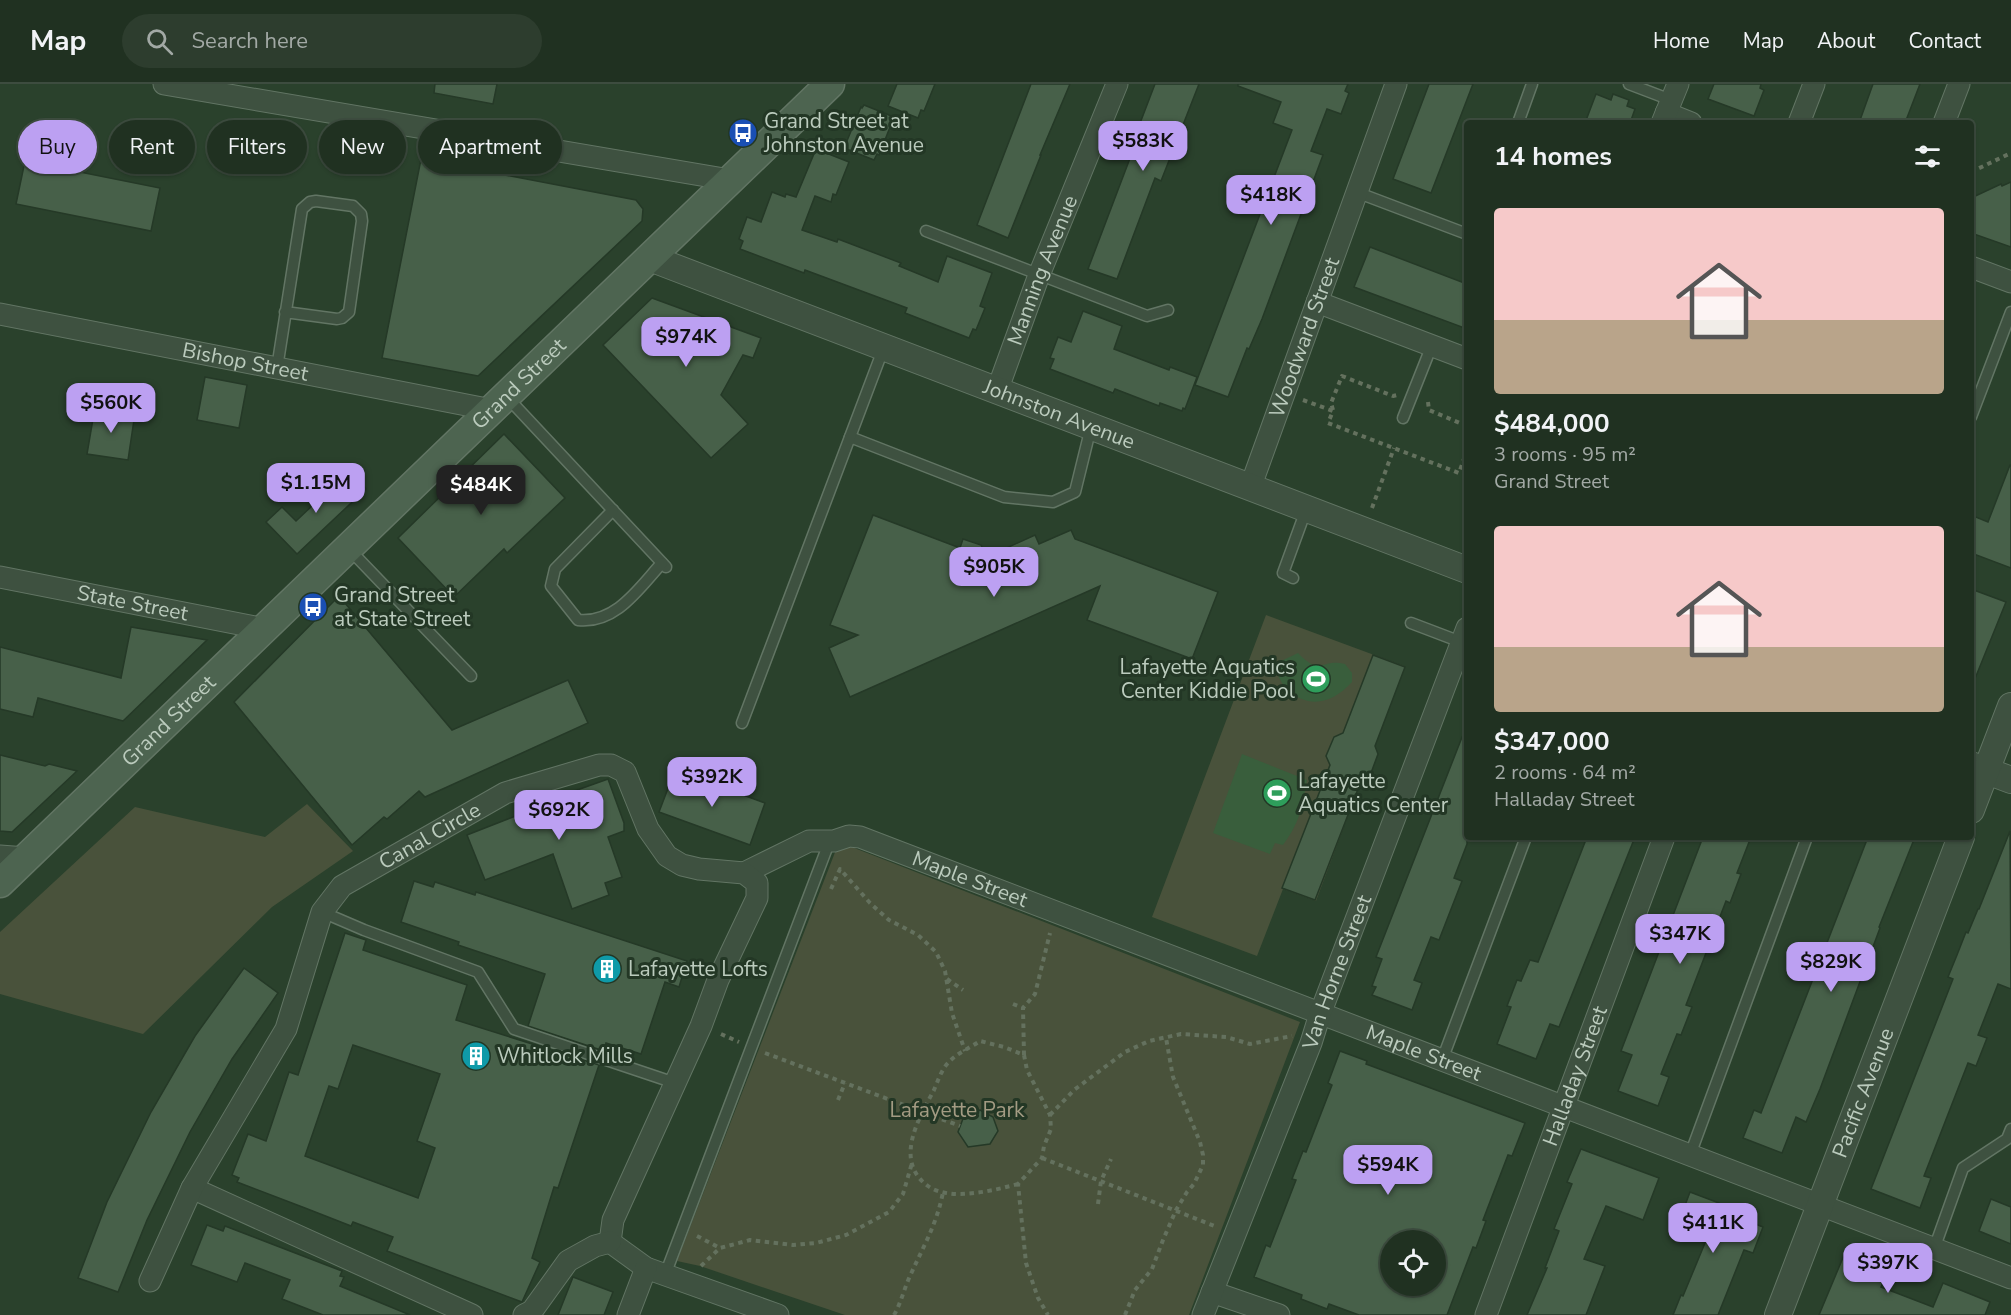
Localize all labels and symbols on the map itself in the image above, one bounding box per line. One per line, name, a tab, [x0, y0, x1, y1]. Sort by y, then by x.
place label: Grand Street at Johnston Avenue	[763, 107, 924, 159]
bus stop icon: Grand Street at Johnston Avenue	[727, 117, 759, 149]
pin: $583K	[1101, 121, 1185, 172]
pin: $418K	[1229, 175, 1313, 226]
street label: Manning Avenue	[1001, 191, 1084, 349]
street label: Woodward Street	[1263, 253, 1346, 422]
pin: $974K	[644, 317, 728, 368]
street label: Grand Street	[466, 331, 572, 436]
street label: Bishop Street	[180, 336, 311, 388]
street label: Johnston Avenue	[978, 372, 1139, 456]
pin: $560K	[69, 383, 153, 434]
pin: $1.15M	[267, 463, 365, 514]
pin: $484K	[439, 465, 523, 516]
pin: $905K	[952, 547, 1036, 598]
street label: State Street	[75, 578, 191, 628]
place label: Grand Street at State Street	[334, 581, 471, 633]
bus stop icon: Grand Street at State Street	[297, 591, 329, 623]
place label: Lafayette Aquatics Center Kiddie Pool	[1119, 653, 1296, 705]
sports icon: Lafayette Aquatics Center Kiddie Pool	[1300, 663, 1332, 695]
street label: Grand Street	[115, 668, 222, 773]
pin: $392K	[670, 757, 754, 808]
place label: Lafayette Aquatics Center	[1298, 767, 1449, 819]
sports icon: Lafayette Aquatics Center	[1261, 777, 1293, 809]
pin: $692K	[517, 790, 601, 841]
street label: Canal Circle	[374, 796, 486, 876]
street label: Maple Street	[908, 844, 1032, 914]
street label: Van Horne Street	[1296, 890, 1378, 1054]
pin: $347K	[1638, 914, 1722, 965]
pin: $829K	[1789, 942, 1873, 993]
building icon: Lafayette Lofts	[591, 953, 623, 985]
place label: Lafayette Lofts	[628, 955, 768, 983]
street label: Halladay Street	[1536, 1001, 1614, 1150]
street label: Maple Street	[1362, 1018, 1486, 1088]
street label: Pacific Avenue	[1826, 1024, 1901, 1162]
building icon: Whitlock Mills	[460, 1040, 492, 1072]
place label: Whitlock Mills	[497, 1042, 633, 1070]
park label: Lafayette Park	[889, 1096, 1025, 1124]
pin: $594K	[1346, 1145, 1430, 1196]
pin: $411K	[1671, 1203, 1755, 1254]
pin: $397K	[1846, 1243, 1930, 1294]

